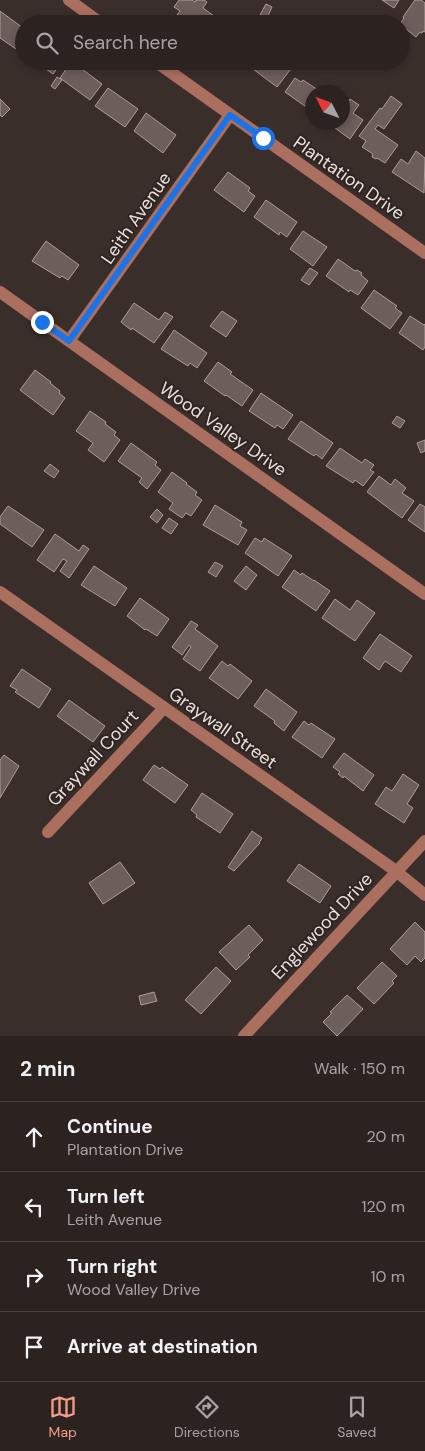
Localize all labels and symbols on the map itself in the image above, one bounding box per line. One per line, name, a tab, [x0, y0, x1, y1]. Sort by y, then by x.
north arrow	[305, 85, 350, 130]
route start	[252, 127, 275, 150]
street label: Plantation Drive	[288, 131, 410, 225]
street label: Leith Avenue	[95, 167, 177, 269]
route end	[31, 311, 54, 334]
street label: Wood Valley Drive	[155, 376, 291, 482]
street label: Graywall Street	[164, 682, 282, 774]
street label: Graywall Court	[42, 705, 144, 811]
street label: Englewood Drive	[266, 867, 378, 985]

